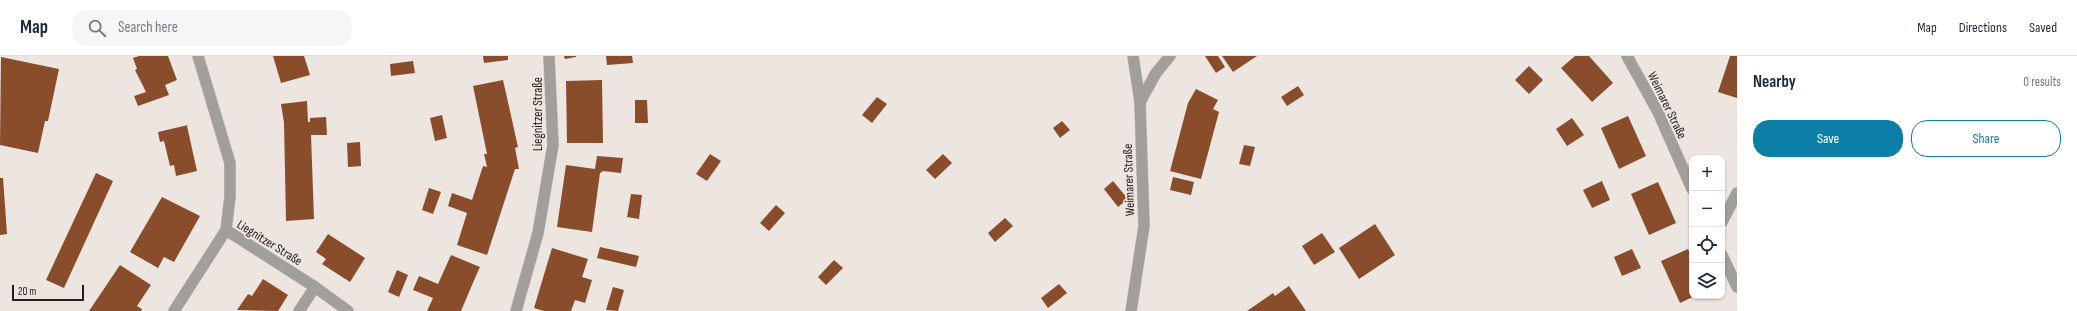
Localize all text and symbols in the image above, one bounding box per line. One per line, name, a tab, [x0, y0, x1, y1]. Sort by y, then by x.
search box	[72, 10, 352, 46]
text: Map	[20, 16, 48, 39]
icon: search	[86, 17, 108, 39]
text: Search here	[118, 18, 178, 37]
text: Map	[1917, 19, 1937, 36]
text: Directions	[1959, 19, 2007, 36]
text: Saved	[2029, 19, 2057, 36]
street label: Weimarer Straße	[1644, 69, 1690, 142]
text: Nearby	[1753, 72, 1796, 92]
text: 0 results	[2023, 74, 2061, 90]
street label: Liegnitzer Straße	[530, 77, 546, 151]
button: Save	[1753, 120, 1903, 157]
button: Share	[1911, 120, 2061, 157]
street label: Weimarer Straße	[1120, 143, 1138, 216]
map controls	[1689, 155, 1725, 299]
button: +	[1689, 155, 1725, 191]
button: −	[1689, 191, 1725, 227]
street label: Liegnitzer Straße	[234, 216, 305, 269]
button: locate	[1689, 227, 1725, 263]
button: layers	[1689, 263, 1725, 299]
scale bar	[12, 283, 84, 302]
text: 20 m	[18, 285, 36, 298]

